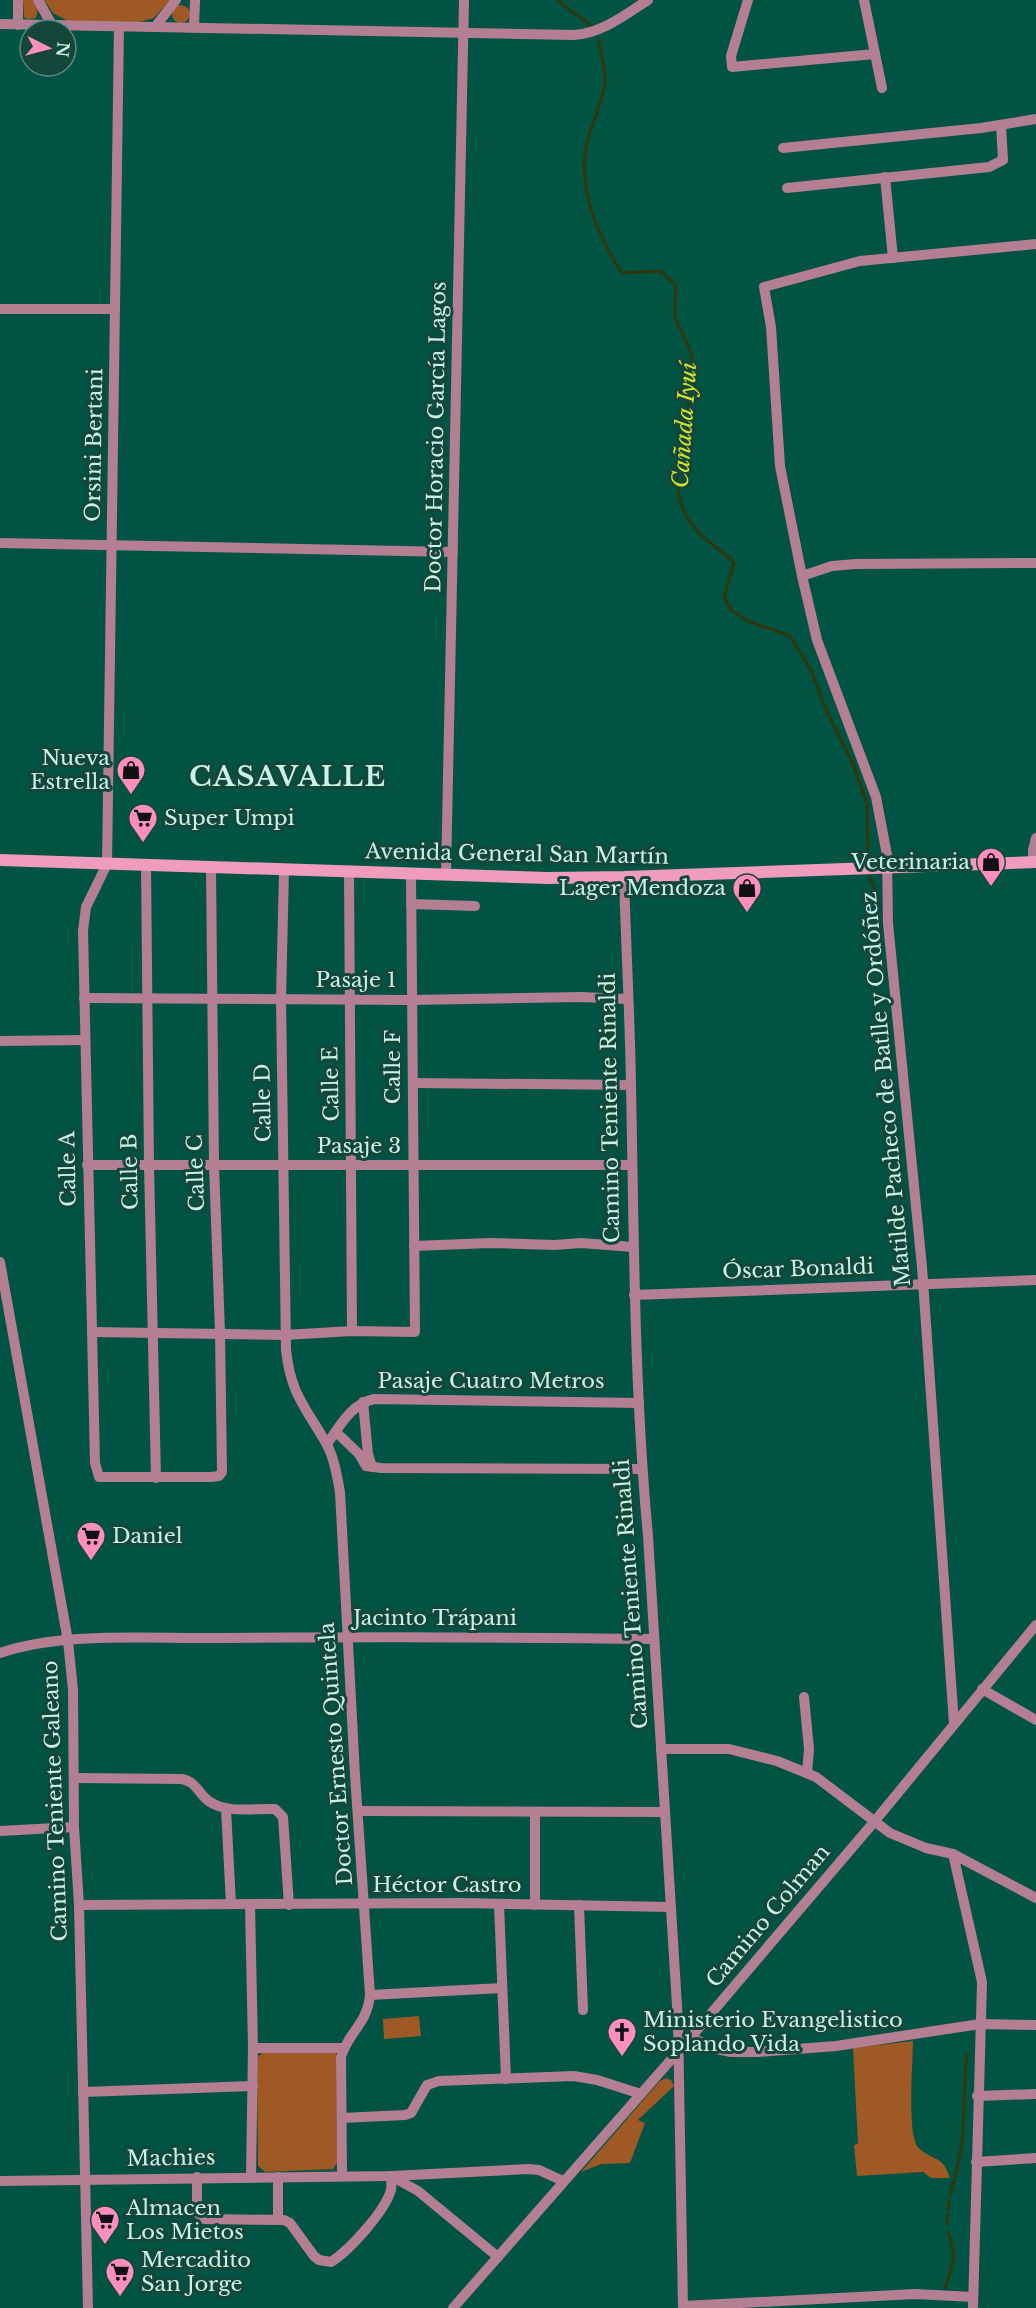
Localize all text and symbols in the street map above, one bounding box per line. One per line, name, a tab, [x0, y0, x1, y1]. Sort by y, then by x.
north arrow	[18, 18, 78, 78]
text: N	[52, 41, 74, 58]
street label: Doctor Horacio García Lagos	[420, 281, 452, 593]
water label: Cañada Iyuí	[667, 359, 703, 489]
street label: Orsini Bertani	[80, 368, 108, 522]
place label: Nueva Estrella	[30, 745, 110, 795]
shop icon: Nueva Estrella	[115, 754, 147, 796]
district label: CASAVALLE	[189, 760, 387, 793]
supermarket icon: Super Umpi	[127, 802, 159, 844]
place label: Super Umpi	[164, 805, 295, 831]
street label: Avenida General San Martín	[364, 838, 669, 870]
shop icon: Veterinaria	[975, 846, 1007, 888]
place label: Veterinaria	[850, 849, 970, 875]
shop icon: Lager Mendoza	[731, 872, 763, 914]
place label: Lager Mendoza	[559, 875, 726, 901]
street label: Matilde Pacheco de Batlle y Ordóñez	[856, 890, 916, 1288]
street label: Pasaje 1	[316, 967, 396, 993]
street label: Camino Teniente Rinaldi	[595, 973, 625, 1243]
street label: Calle F	[380, 1030, 406, 1104]
street label: Calle E	[317, 1046, 345, 1122]
street label: Calle D	[249, 1063, 277, 1143]
street label: Calle A	[54, 1130, 82, 1207]
street label: Pasaje 3	[317, 1133, 401, 1159]
street label: Calle B	[116, 1134, 144, 1210]
street label: Calle C	[182, 1134, 210, 1212]
street label: Óscar Bonaldi	[722, 1253, 874, 1285]
street label: Pasaje Cuatro Metros	[378, 1368, 604, 1394]
street label: Camino Teniente Rinaldi	[609, 1458, 653, 1730]
supermarket icon: Daniel	[75, 1520, 107, 1562]
place label: Daniel	[112, 1523, 183, 1549]
street label: Jacinto Trápani	[350, 1605, 517, 1631]
street label: Doctor Ernesto Quintela	[314, 1621, 358, 1886]
street label: Camino Teniente Galeano	[37, 1660, 73, 1942]
street label: Camino Colman	[701, 1839, 835, 1993]
street label: Héctor Castro	[373, 1872, 521, 1898]
place label: Ministerio Evangelistico Soplando Vida	[643, 2007, 903, 2057]
church icon: Ministerio Evangelistico Soplando Vida	[606, 2016, 638, 2058]
street label: Machies	[126, 2144, 216, 2172]
place label: Almacen Los Mietos	[125, 2195, 244, 2245]
supermarket icon: Almacen Los Mietos	[89, 2204, 121, 2246]
place label: Mercadito San Jorge	[141, 2247, 251, 2297]
supermarket icon: Mercadito San Jorge	[104, 2256, 136, 2298]

